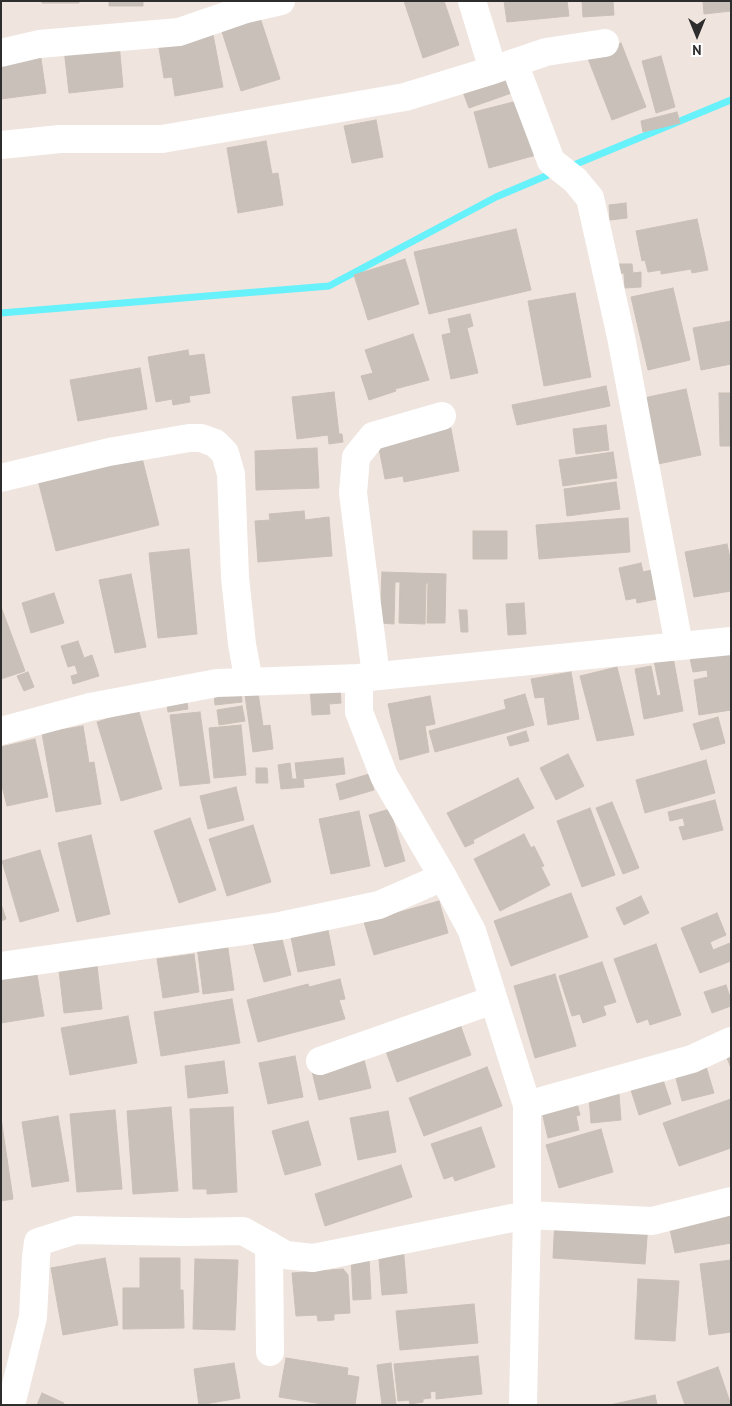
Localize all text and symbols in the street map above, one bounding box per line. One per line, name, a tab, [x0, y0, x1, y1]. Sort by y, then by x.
north arrow	[672, 10, 722, 60]
text: N	[692, 41, 702, 59]

